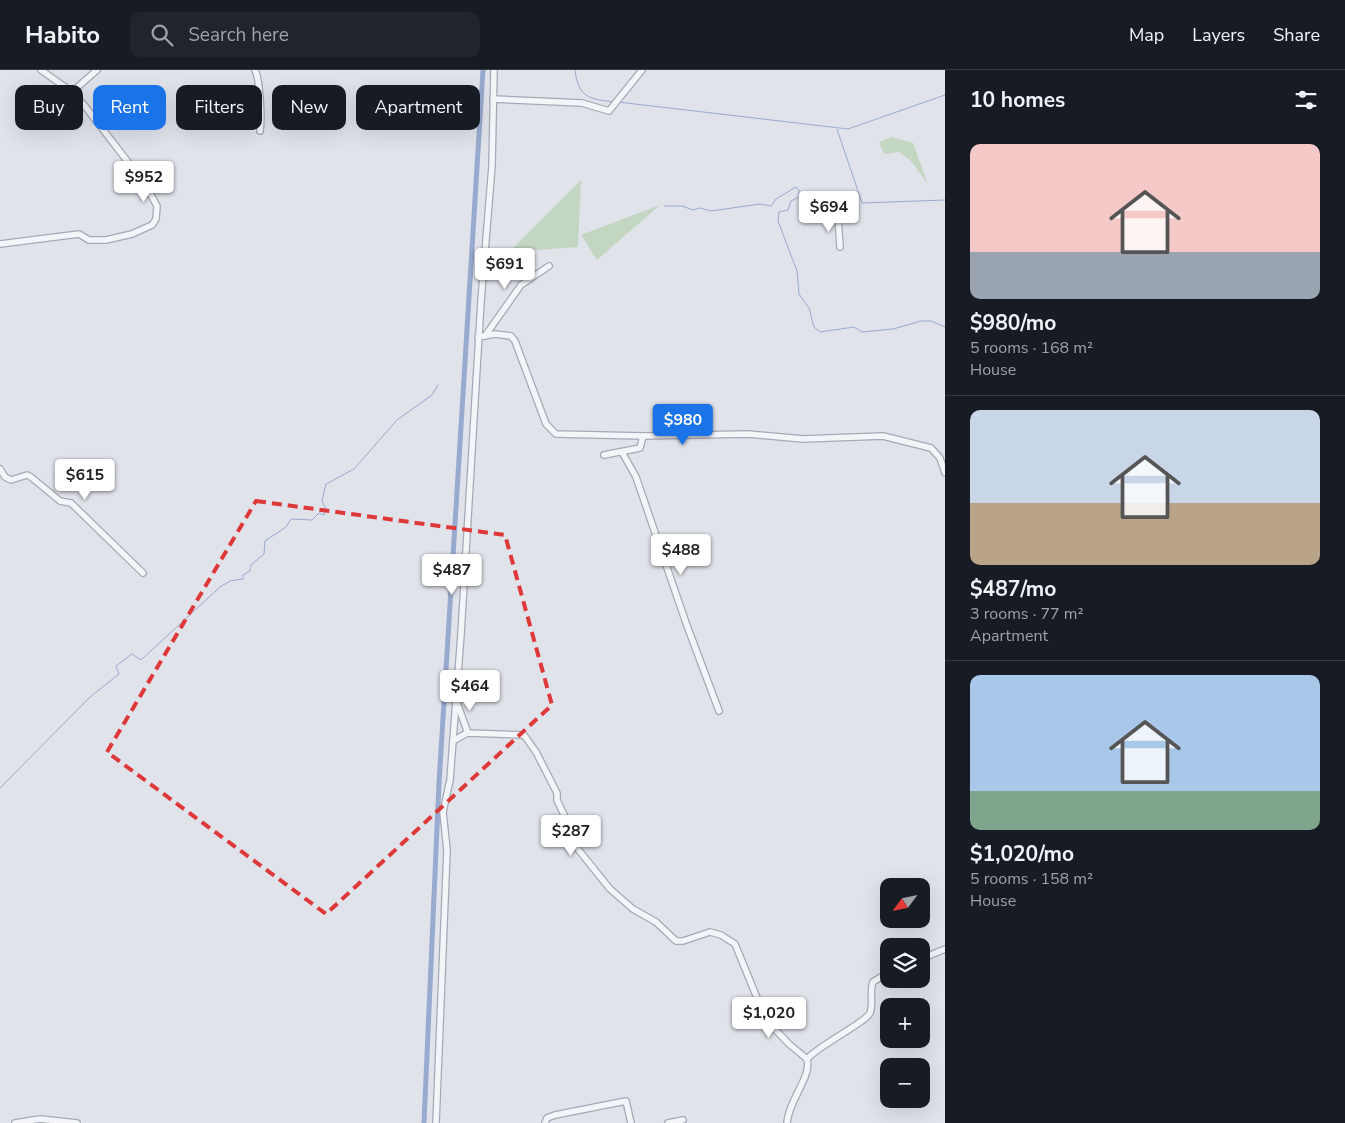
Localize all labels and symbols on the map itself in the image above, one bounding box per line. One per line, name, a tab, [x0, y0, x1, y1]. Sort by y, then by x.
pin: $952	[114, 160, 174, 203]
pin: $694	[799, 190, 859, 233]
pin: $691	[475, 248, 535, 290]
pin: $980	[653, 404, 713, 446]
pin: $615	[55, 458, 115, 501]
pin: $488	[651, 534, 711, 576]
pin: $487	[422, 554, 482, 596]
pin: $464	[440, 670, 500, 712]
pin: $287	[541, 814, 601, 857]
north arrow	[880, 878, 930, 928]
pin: $1,020	[728, 996, 810, 1039]

